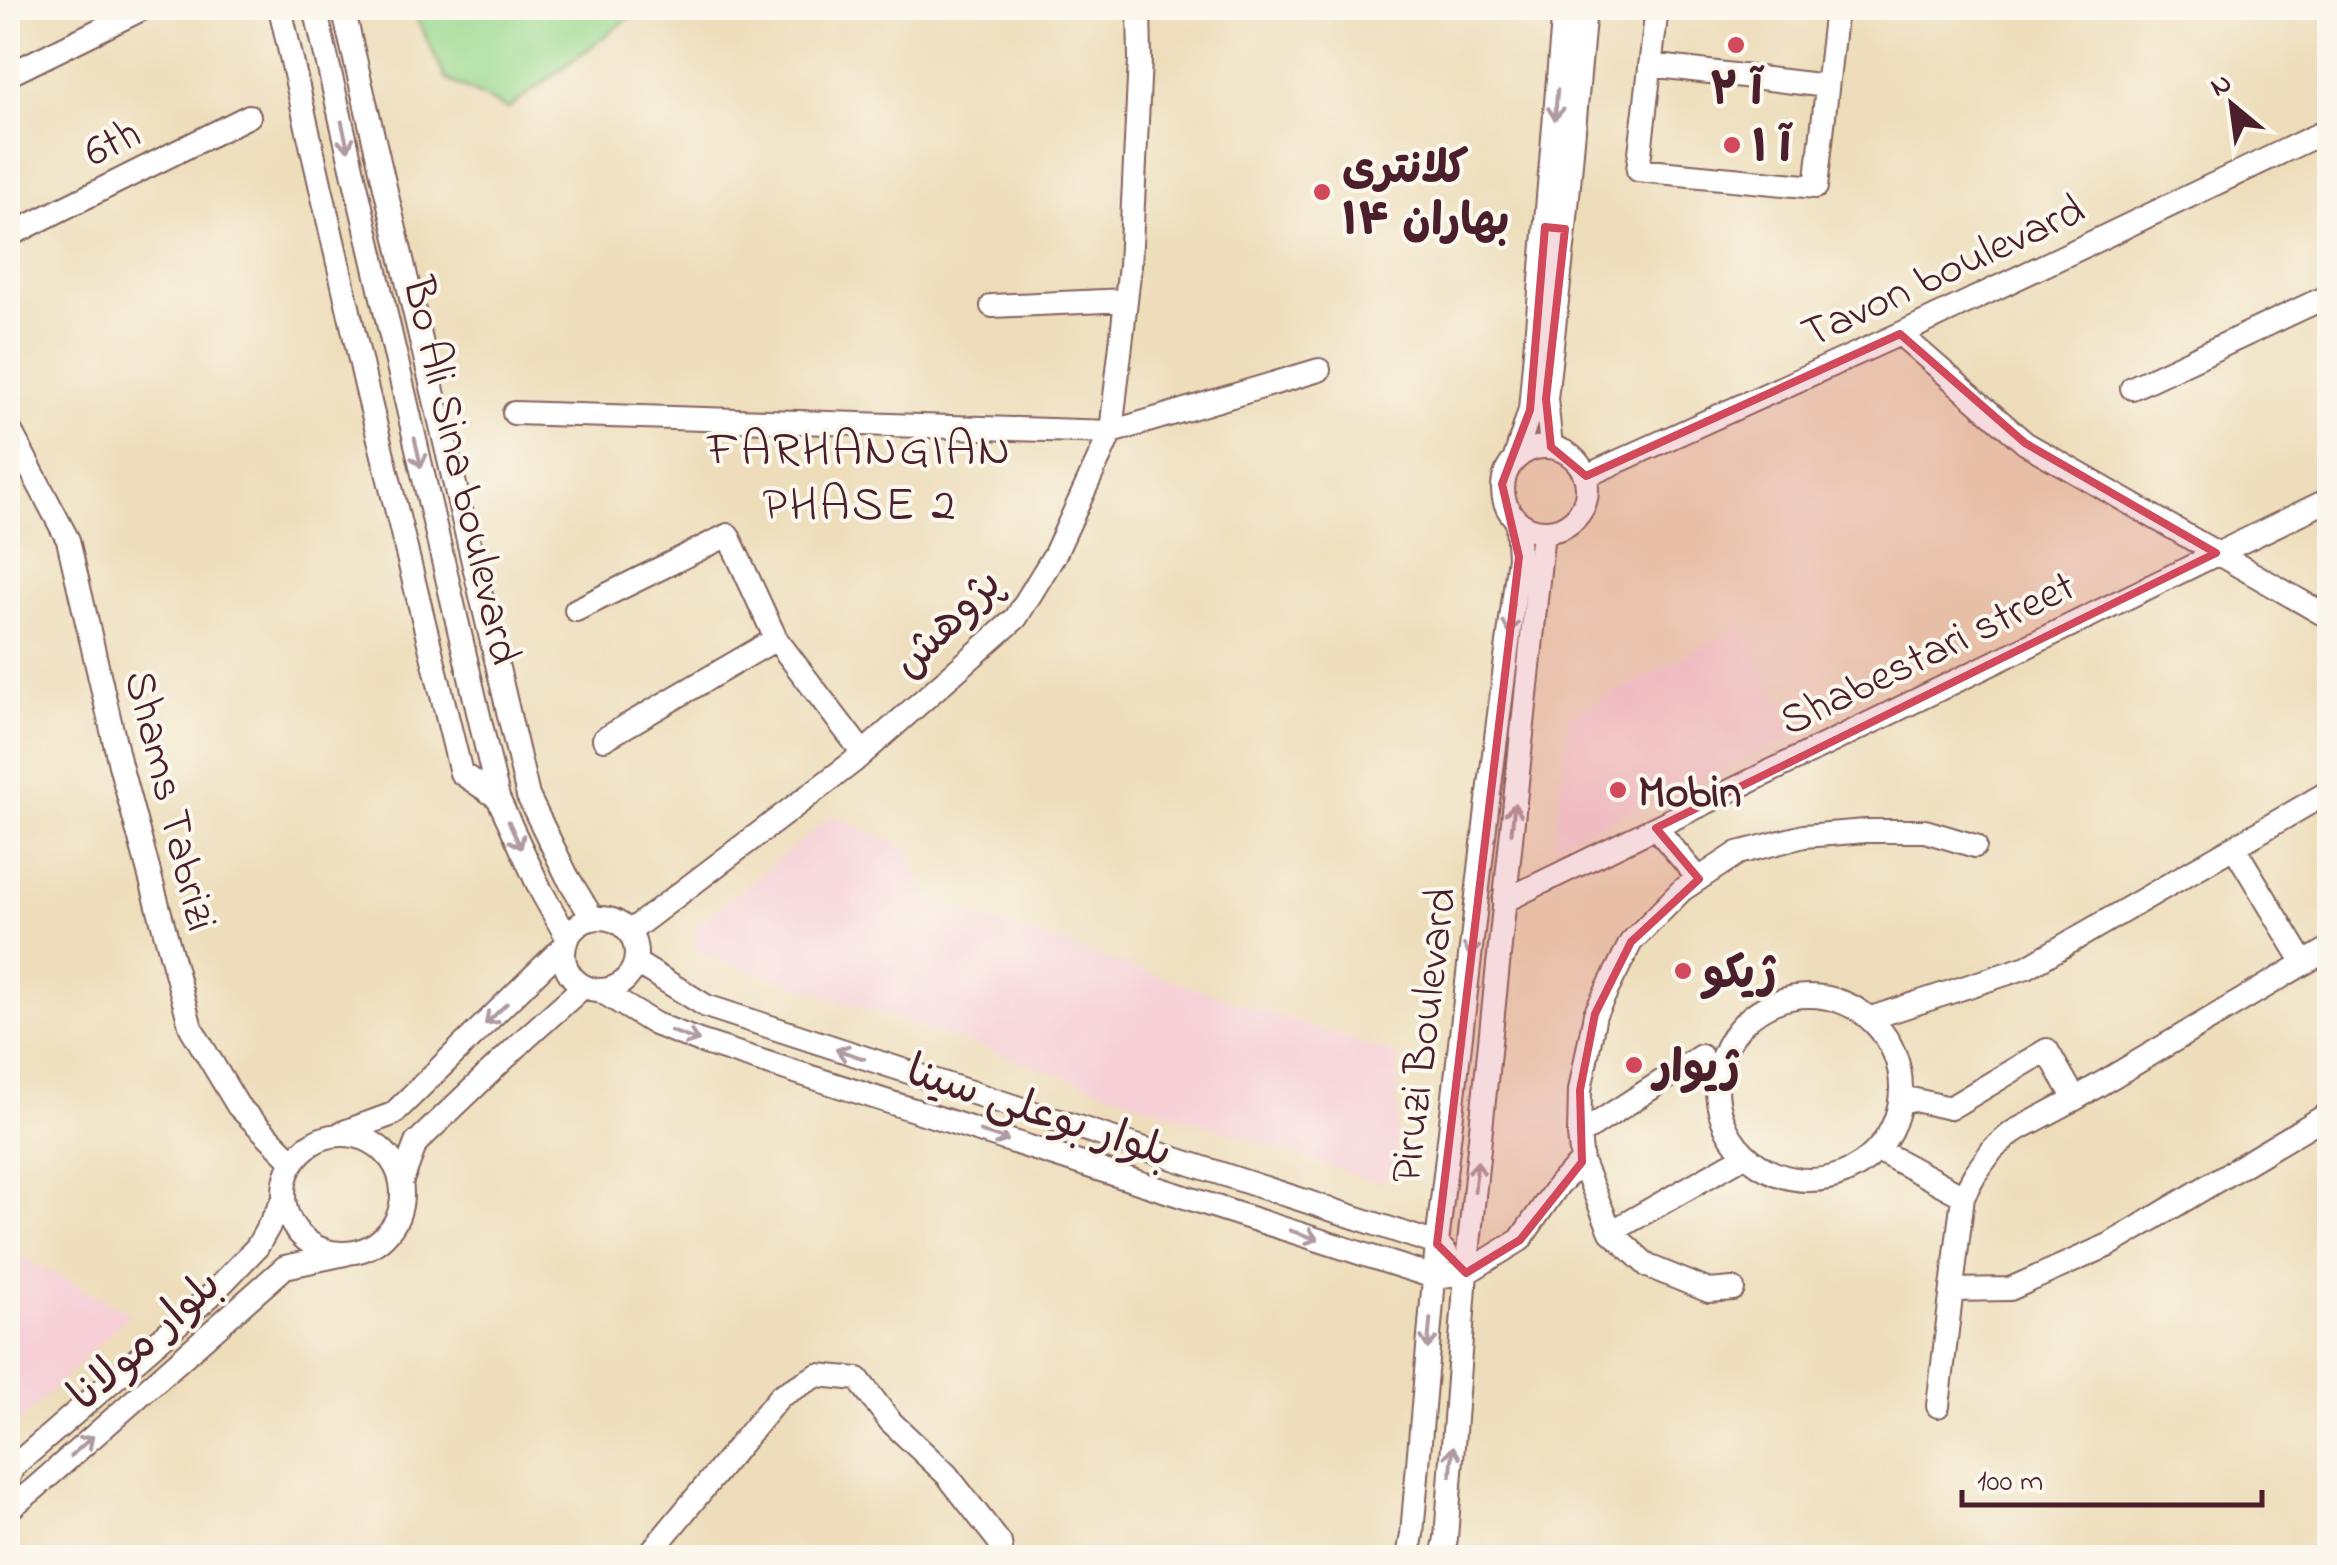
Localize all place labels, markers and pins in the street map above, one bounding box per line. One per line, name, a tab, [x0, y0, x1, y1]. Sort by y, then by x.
marker: آ ۲	[1725, 34, 1747, 56]
place label: آ ۲	[1710, 60, 1765, 126]
place label: آ ۱	[1752, 117, 1793, 183]
marker: آ ۱	[1721, 134, 1743, 156]
place label: کلانتری ۱۴ بهاران	[1342, 138, 1510, 256]
marker: کلانتری ۱۴ بهاران	[1311, 181, 1333, 203]
place label: Mobin	[1638, 762, 1741, 828]
marker: Mobin	[1607, 779, 1629, 801]
place label: ژیکو	[1700, 943, 1777, 1009]
marker: ژیکو	[1672, 960, 1694, 982]
place label: ژیوار	[1650, 1037, 1740, 1103]
marker: ژیوار	[1623, 1054, 1645, 1076]

